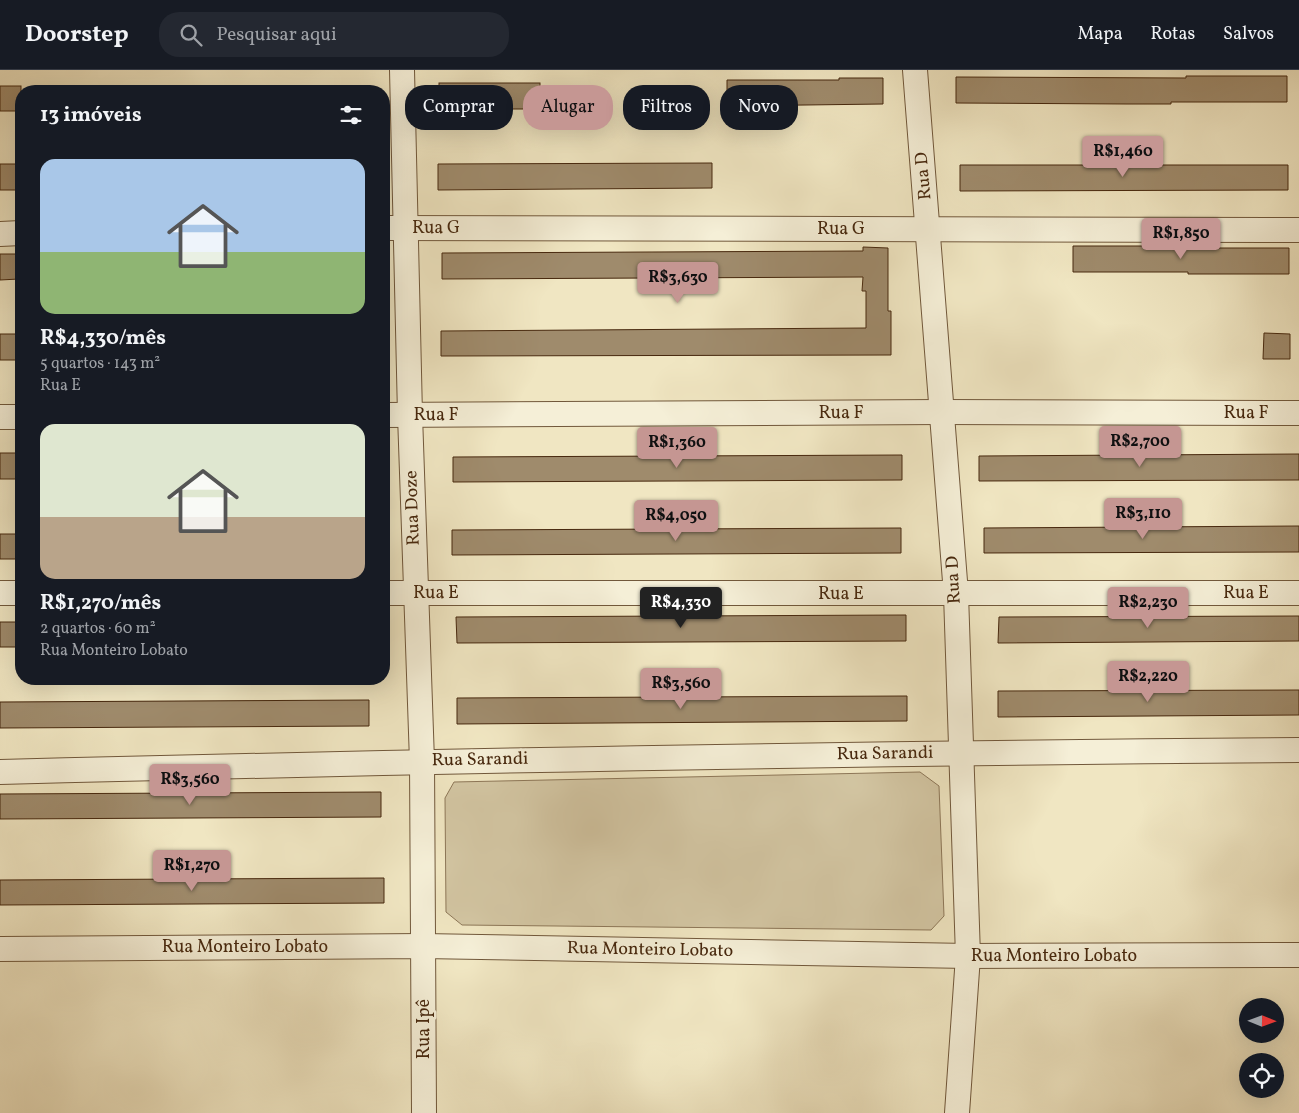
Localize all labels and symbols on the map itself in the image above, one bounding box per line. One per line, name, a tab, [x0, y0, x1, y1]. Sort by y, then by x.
pin: R$1,460	[1077, 136, 1169, 178]
street label: Rua D	[909, 151, 939, 201]
street label: Rua G	[412, 216, 460, 241]
street label: Rua G	[817, 217, 865, 242]
pin: R$1,850	[1135, 218, 1227, 260]
pin: R$3,630	[632, 262, 724, 304]
street label: Rua F	[818, 401, 864, 426]
street label: Rua F	[1223, 401, 1269, 426]
street label: Rua F	[413, 403, 459, 428]
pin: R$1,360	[631, 426, 723, 469]
pin: R$2,700	[1094, 426, 1186, 468]
street label: Rua Doze	[399, 470, 427, 546]
pin: R$3,110	[1097, 498, 1189, 540]
pin: R$4,050	[630, 500, 722, 542]
street label: Rua D	[940, 555, 968, 605]
street label: Rua E	[413, 581, 459, 606]
street label: Rua E	[1223, 581, 1269, 606]
street label: Rua E	[818, 582, 864, 607]
pin: R$4,330	[635, 586, 727, 629]
pin: R$2,230	[1102, 586, 1194, 629]
pin: R$2,220	[1102, 660, 1194, 703]
pin: R$3,560	[635, 668, 727, 710]
street label: Rua Sarandi	[836, 741, 934, 767]
street label: Rua Sarandi	[431, 747, 529, 773]
pin: R$3,560	[144, 764, 236, 806]
pin: R$1,270	[146, 850, 238, 892]
street label: Rua Monteiro Lobato	[162, 935, 328, 960]
street label: Rua Monteiro Lobato	[567, 936, 733, 964]
street label: Rua Monteiro Lobato	[971, 944, 1137, 969]
north arrow	[1239, 998, 1284, 1042]
street label: Rua Ipê	[412, 999, 437, 1059]

